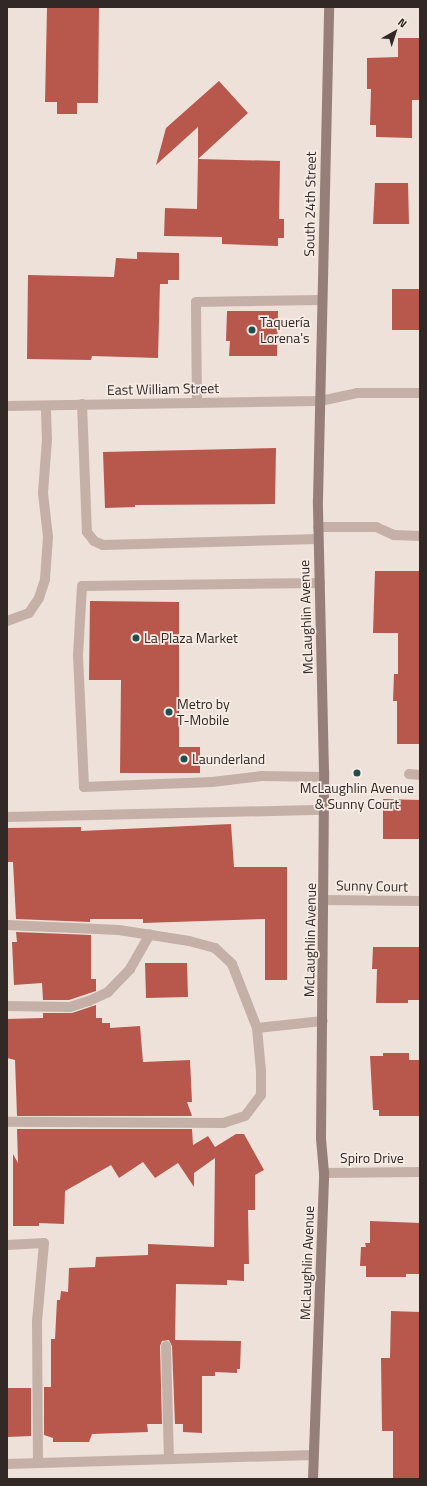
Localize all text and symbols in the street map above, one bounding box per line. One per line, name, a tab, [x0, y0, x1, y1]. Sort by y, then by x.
north arrow	[375, 12, 415, 52]
text: N	[395, 14, 411, 31]
street label: South 24th Street	[301, 151, 319, 257]
place label: Taquería Lorena's	[260, 314, 310, 346]
marker: Taquería Lorena's	[247, 325, 257, 335]
street label: East William Street	[107, 380, 219, 398]
street label: McLaughlin Avenue	[296, 560, 316, 674]
place label: La Plaza Market	[144, 630, 238, 646]
marker: La Plaza Market	[131, 633, 141, 643]
place label: Metro by T-Mobile	[177, 696, 230, 728]
marker: Metro by T-Mobile	[164, 707, 174, 717]
place label: Launderland	[192, 751, 265, 767]
marker: Launderland	[179, 754, 189, 764]
marker: McLaughlin Avenue & Sunny Court	[352, 768, 362, 778]
place label: McLaughlin Avenue & Sunny Court	[300, 780, 414, 812]
street label: Sunny Court	[336, 877, 408, 895]
street label: McLaughlin Avenue	[301, 883, 319, 997]
street label: Spiro Drive	[340, 1150, 404, 1166]
street label: McLaughlin Avenue	[297, 1206, 317, 1320]

